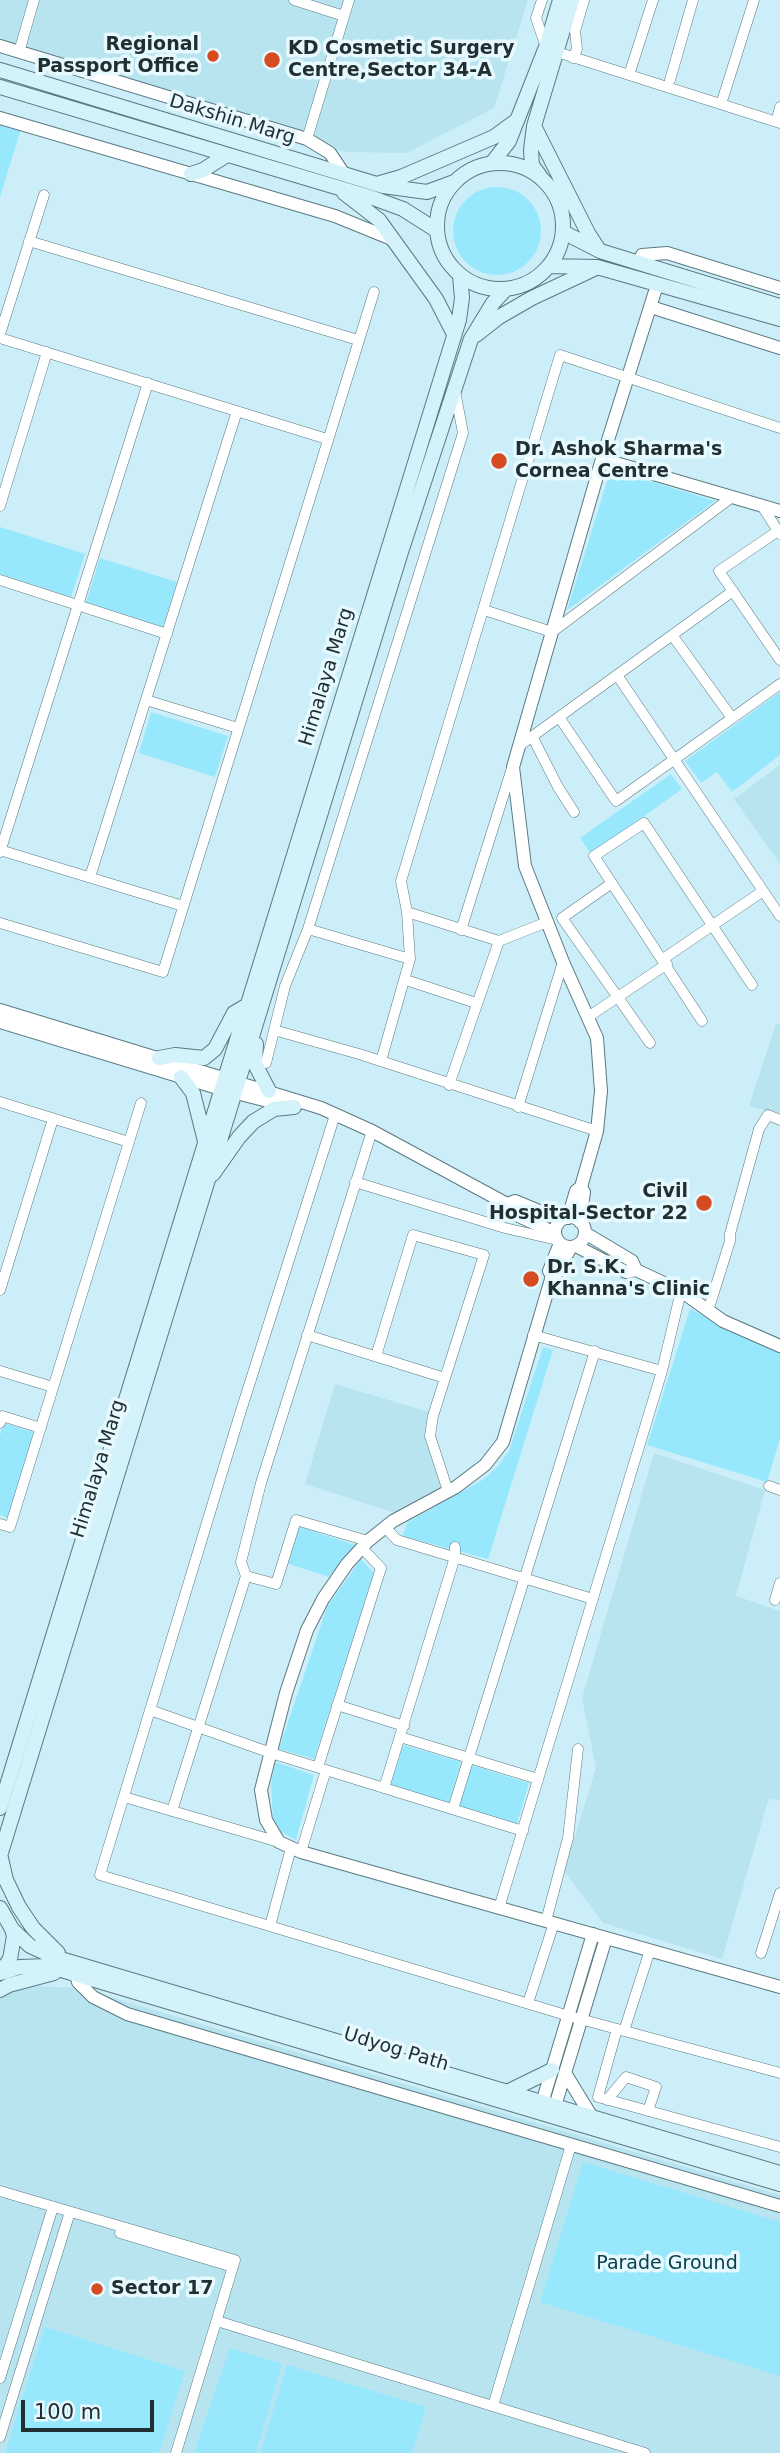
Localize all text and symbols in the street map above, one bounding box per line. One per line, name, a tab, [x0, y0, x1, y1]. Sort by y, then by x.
place label: Regional Passport Office	[37, 34, 199, 78]
place label: KD Cosmetic Surgery Centre,Sector 34-A	[288, 38, 514, 82]
marker: Regional Passport Office	[205, 48, 221, 64]
marker: KD Cosmetic Surgery Centre,Sector 34-A	[262, 50, 282, 70]
street label: Dakshin Marg	[166, 90, 298, 150]
place label: Dr. Ashok Sharma's Cornea Centre	[515, 439, 722, 483]
marker: Dr. Ashok Sharma's Cornea Centre	[489, 451, 509, 471]
street label: Himalaya Marg	[295, 605, 359, 749]
place label: Civil Hospital-Sector 22	[489, 1181, 688, 1225]
marker: Civil Hospital-Sector 22	[694, 1193, 714, 1213]
place label: Dr. S.K. Khanna's Clinic	[547, 1257, 710, 1301]
marker: Dr. S.K. Khanna's Clinic	[521, 1269, 541, 1289]
street label: Himalaya Marg	[67, 1397, 131, 1541]
street label: Udyog Path	[341, 2023, 451, 2077]
park label: Parade Ground	[596, 2253, 738, 2275]
place label: Sector 17	[111, 2278, 213, 2300]
marker: Sector 17	[89, 2281, 105, 2297]
scale bar	[24, 2386, 158, 2430]
text: 100 m	[34, 2400, 101, 2424]

